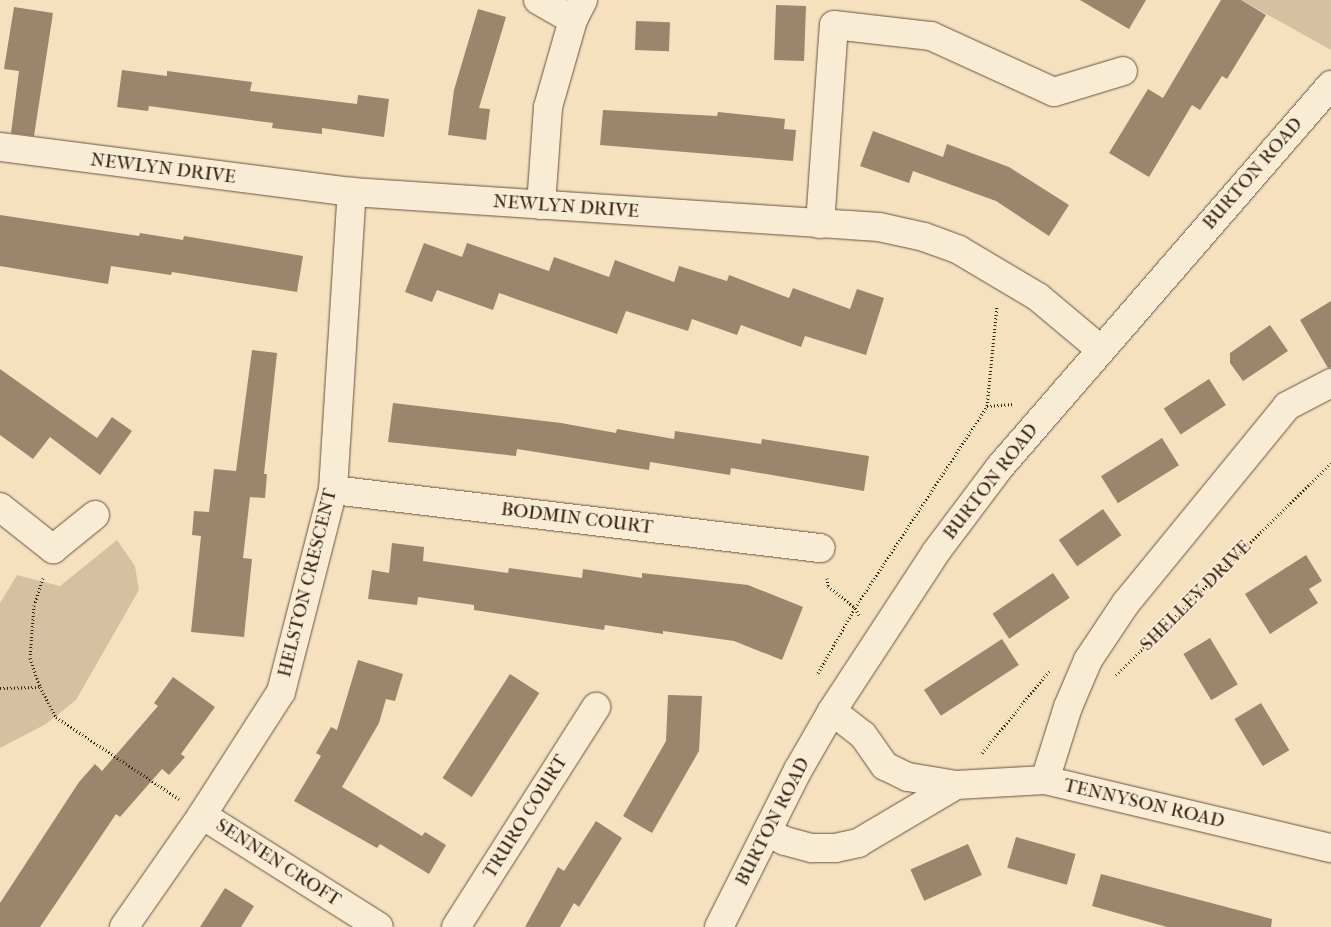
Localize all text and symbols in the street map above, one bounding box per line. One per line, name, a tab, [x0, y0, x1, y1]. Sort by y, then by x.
street label: BURTON ROAD	[1198, 113, 1308, 235]
street label: NEWLYN DRIVE	[89, 149, 237, 189]
street label: NEWLYN DRIVE	[492, 191, 640, 223]
street label: BURTON ROAD	[939, 419, 1043, 545]
street label: HELSTON CRESCENT	[274, 486, 342, 680]
street label: BODMIN COURT	[500, 498, 654, 540]
street label: SHELLEY DRIVE	[1136, 536, 1256, 656]
street label: TRURO COURT	[479, 751, 573, 883]
street label: BURTON ROAD	[731, 754, 815, 890]
street label: TENNYSON ROAD	[1061, 774, 1227, 834]
street label: SENNEN CROFT	[211, 814, 345, 912]

